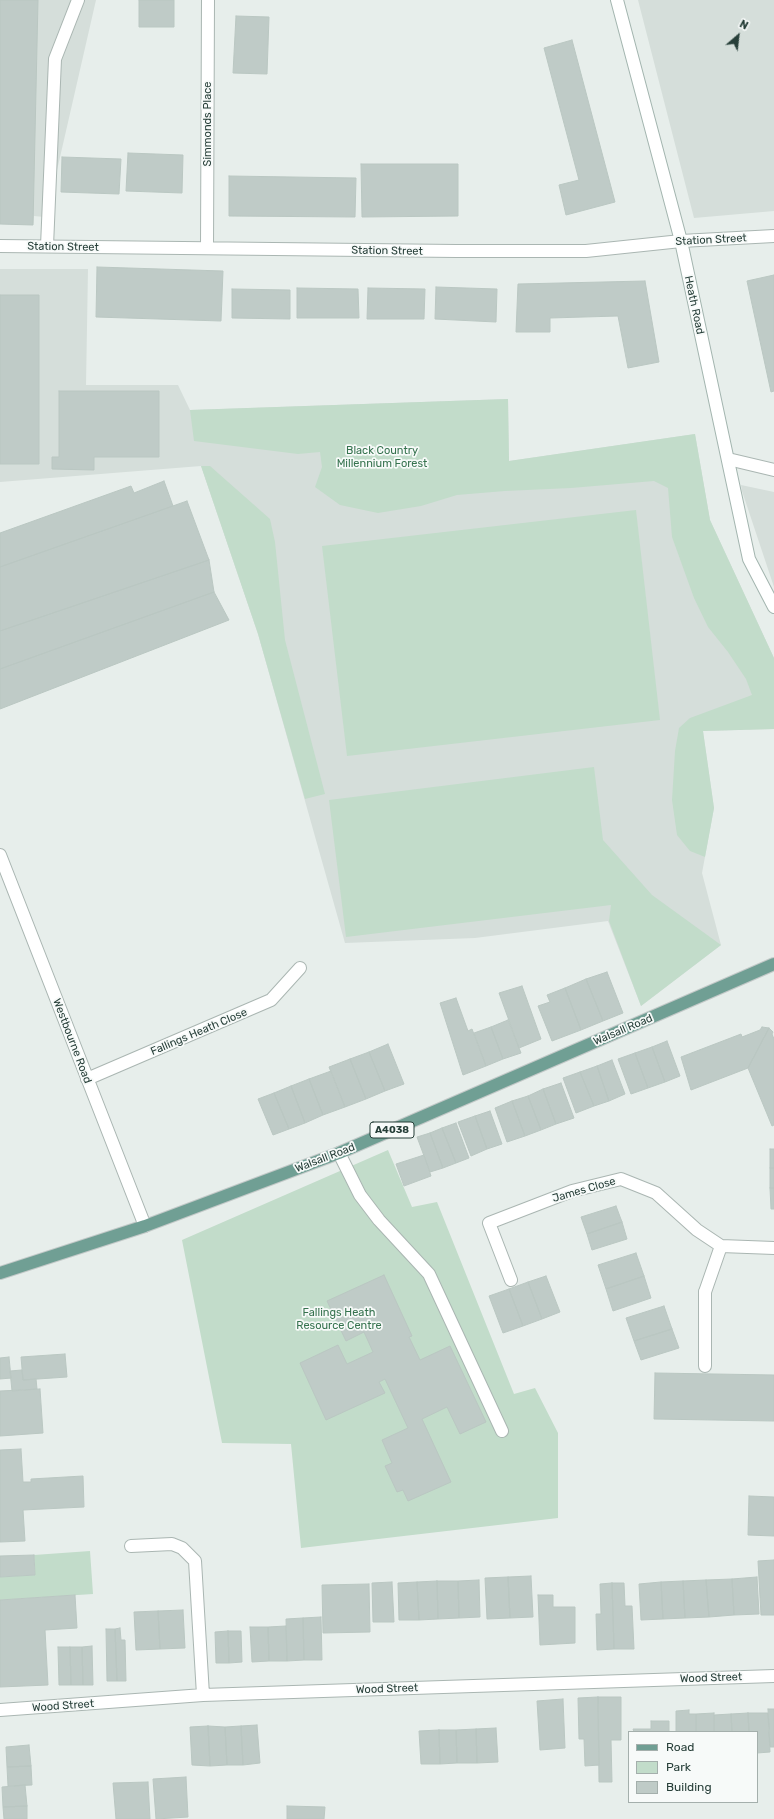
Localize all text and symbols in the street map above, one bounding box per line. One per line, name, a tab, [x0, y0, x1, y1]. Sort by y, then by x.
north arrow	[718, 16, 758, 56]
text: N	[737, 17, 750, 33]
street label: Simmonds Place	[201, 82, 215, 166]
street label: Station Street	[675, 232, 747, 248]
street label: Station Street	[27, 240, 99, 254]
street label: Station Street	[351, 244, 423, 258]
street label: Heath Road	[681, 274, 707, 336]
park label: Black Country Millennium Forest	[337, 444, 427, 470]
street label: Westbourne Road	[50, 997, 94, 1085]
street label: Fallings Heath Close	[149, 1006, 249, 1058]
street label: Walsall Road	[591, 1012, 655, 1048]
road number: A4038	[370, 1122, 414, 1138]
street label: Walsall Road	[293, 1141, 357, 1175]
street label: James Close	[551, 1175, 617, 1205]
park label: Fallings Heath Resource Centre	[296, 1306, 382, 1332]
street label: Wood Street	[680, 1670, 742, 1686]
street label: Wood Street	[356, 1681, 418, 1697]
street label: Wood Street	[31, 1697, 95, 1715]
legend	[628, 1731, 758, 1803]
text: Road	[666, 1740, 694, 1754]
text: Park	[666, 1760, 691, 1774]
text: Building	[666, 1780, 712, 1794]

